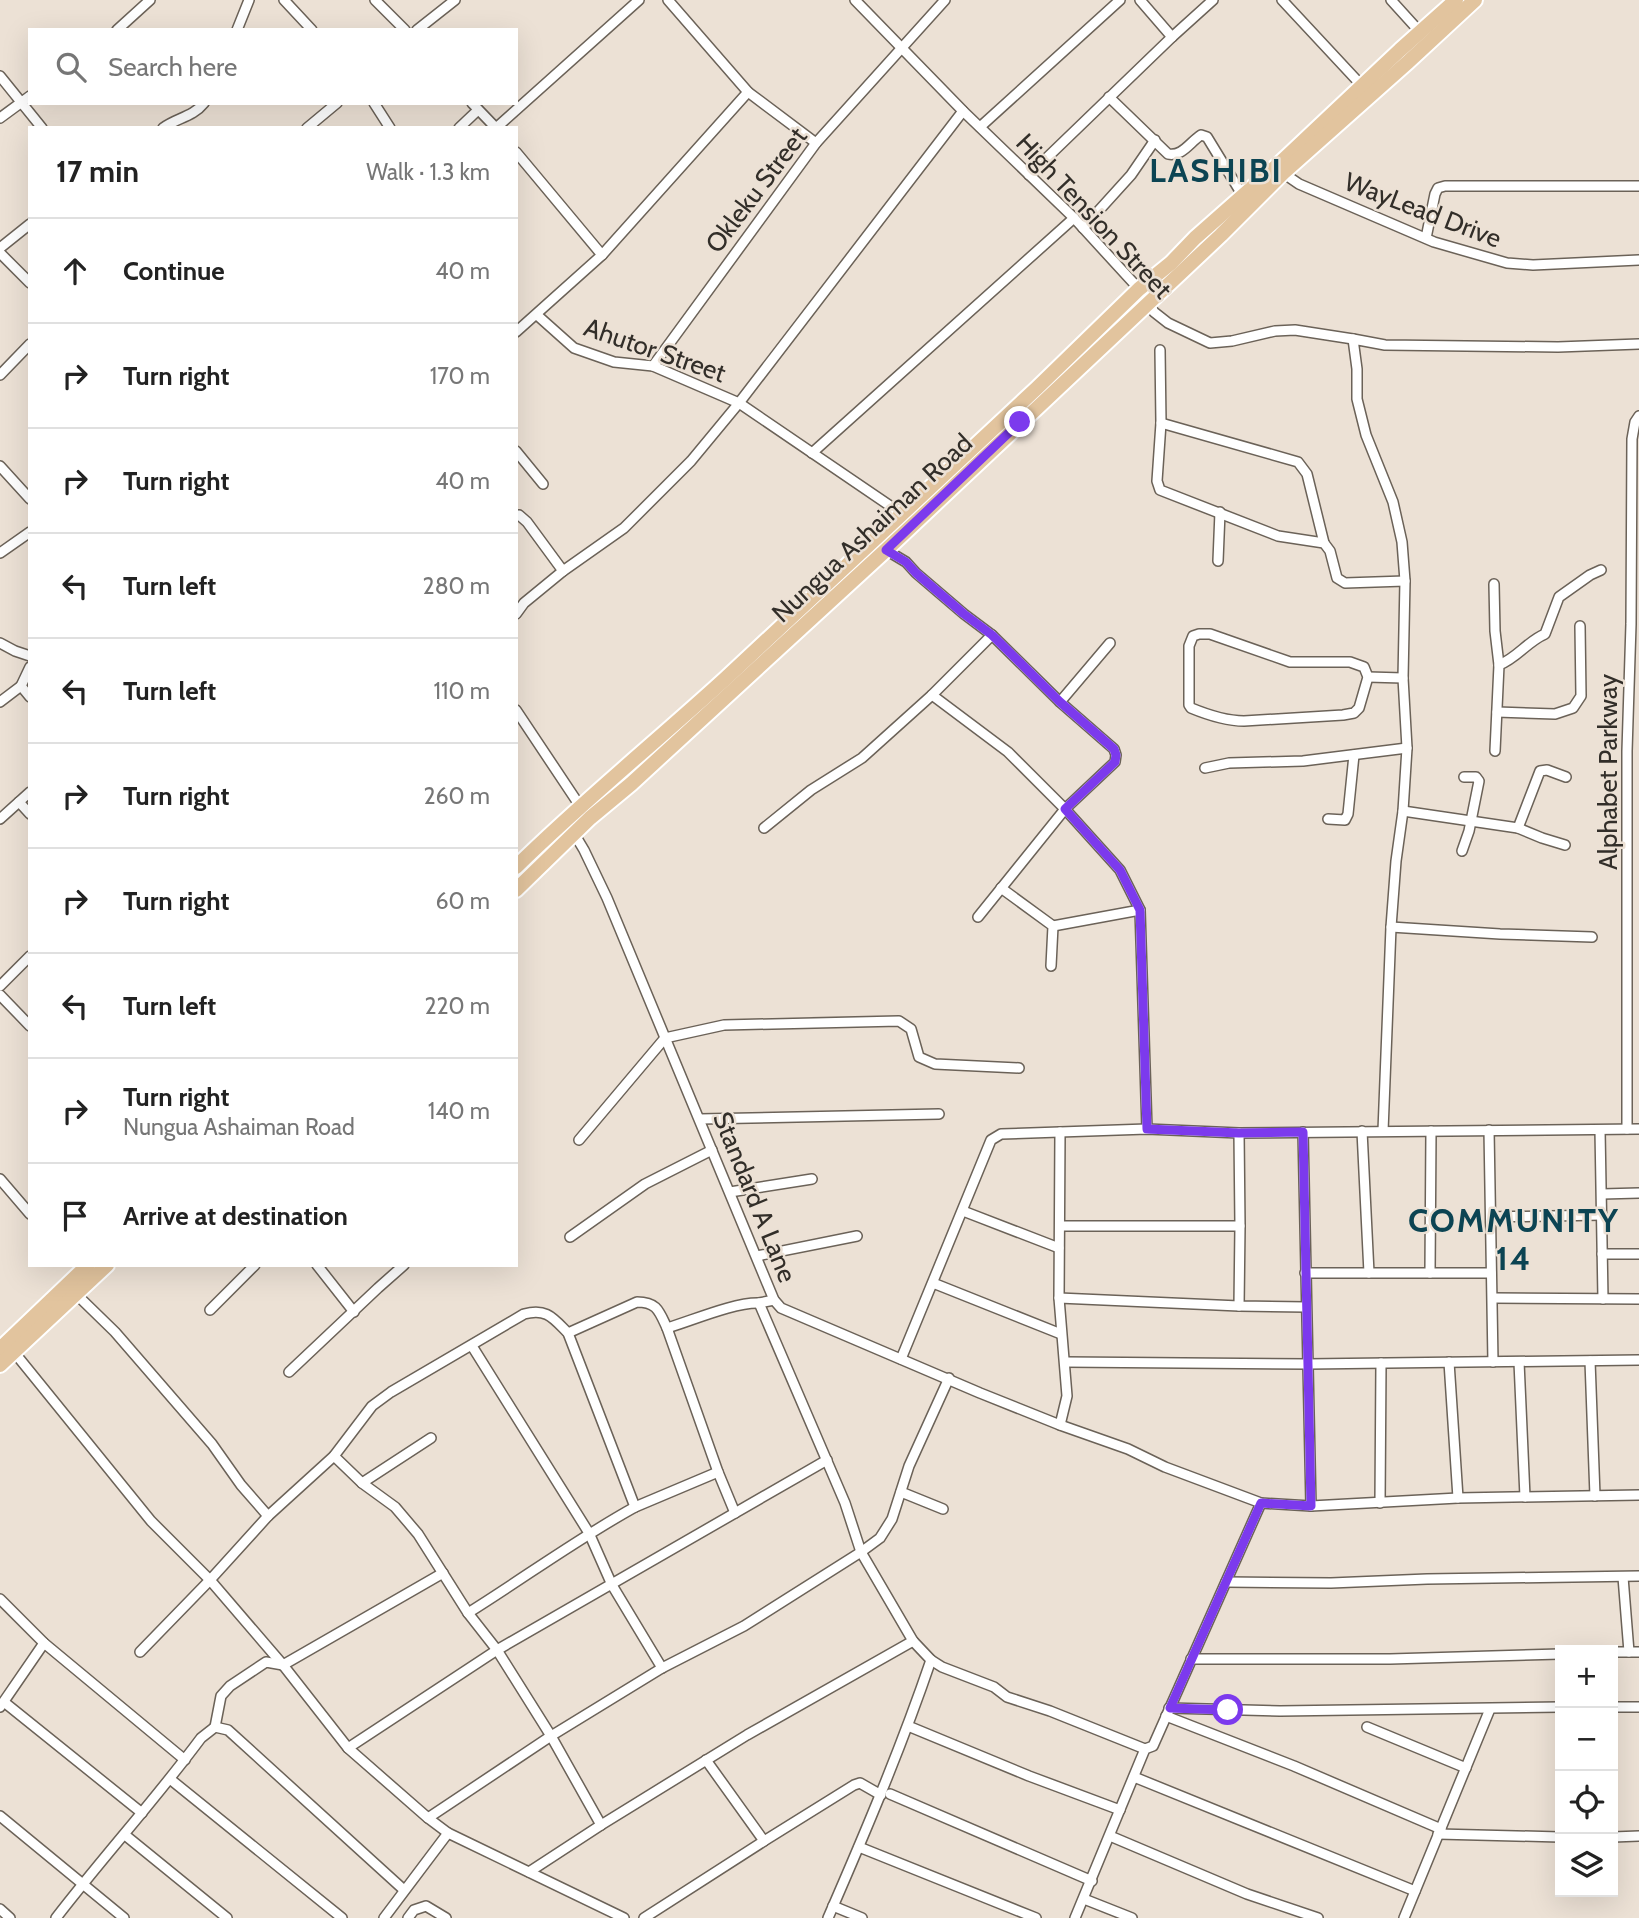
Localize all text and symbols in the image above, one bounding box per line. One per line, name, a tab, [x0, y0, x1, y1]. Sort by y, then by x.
search box	[28, 28, 518, 105]
icon: search	[52, 48, 90, 86]
text: Search here	[108, 51, 237, 83]
street label: Okleku Street	[698, 121, 814, 259]
street label: High Tension Street	[1009, 127, 1179, 305]
district label: LASHIBI	[1149, 150, 1283, 190]
text: 17 min	[56, 153, 139, 190]
text: Walk · 1.3 km	[366, 158, 490, 186]
street label: WayLead Drive	[1340, 165, 1506, 255]
icon: ahead	[56, 252, 94, 290]
text: Continue	[123, 255, 225, 287]
text: 40 m	[435, 257, 490, 285]
street label: Ahutor Street	[580, 311, 730, 389]
icon: right	[56, 357, 94, 395]
text: Turn right	[123, 360, 229, 392]
text: 170 m	[430, 362, 490, 390]
route end	[1004, 406, 1035, 437]
street label: Nungua Ashaiman Road	[765, 427, 979, 629]
icon: right	[56, 462, 94, 500]
text: Turn right	[123, 465, 229, 497]
text: 40 m	[435, 467, 490, 495]
icon: left	[56, 567, 94, 605]
text: Turn left	[123, 570, 216, 602]
text: 280 m	[423, 572, 490, 600]
icon: left	[56, 672, 94, 710]
street label: Alphabet Parkway	[1592, 674, 1624, 870]
text: Turn left	[123, 675, 216, 707]
text: 110 m	[434, 677, 490, 705]
icon: right	[56, 777, 94, 815]
text: Turn right	[123, 780, 229, 812]
text: 260 m	[423, 782, 490, 810]
icon: right	[56, 882, 94, 920]
text: Turn right	[123, 885, 229, 917]
text: 60 m	[436, 887, 490, 915]
icon: left	[56, 987, 94, 1025]
text: Turn left	[123, 990, 216, 1022]
text: 220 m	[424, 992, 490, 1020]
text: Turn right	[123, 1081, 229, 1113]
icon: right	[56, 1092, 94, 1130]
text: 140 m	[428, 1097, 490, 1125]
street label: Standard A Lane	[706, 1107, 804, 1287]
text: Nungua Ashaiman Road	[123, 1113, 355, 1141]
icon: arrive	[56, 1197, 94, 1235]
text: Arrive at destination	[123, 1200, 348, 1232]
district label: COMMUNITY 14	[1408, 1200, 1620, 1278]
map controls	[1555, 1645, 1618, 1897]
button: +	[1555, 1645, 1618, 1708]
route start	[1212, 1694, 1243, 1725]
button: −	[1555, 1708, 1618, 1771]
button: locate	[1555, 1771, 1618, 1834]
button: layers	[1555, 1834, 1618, 1897]

